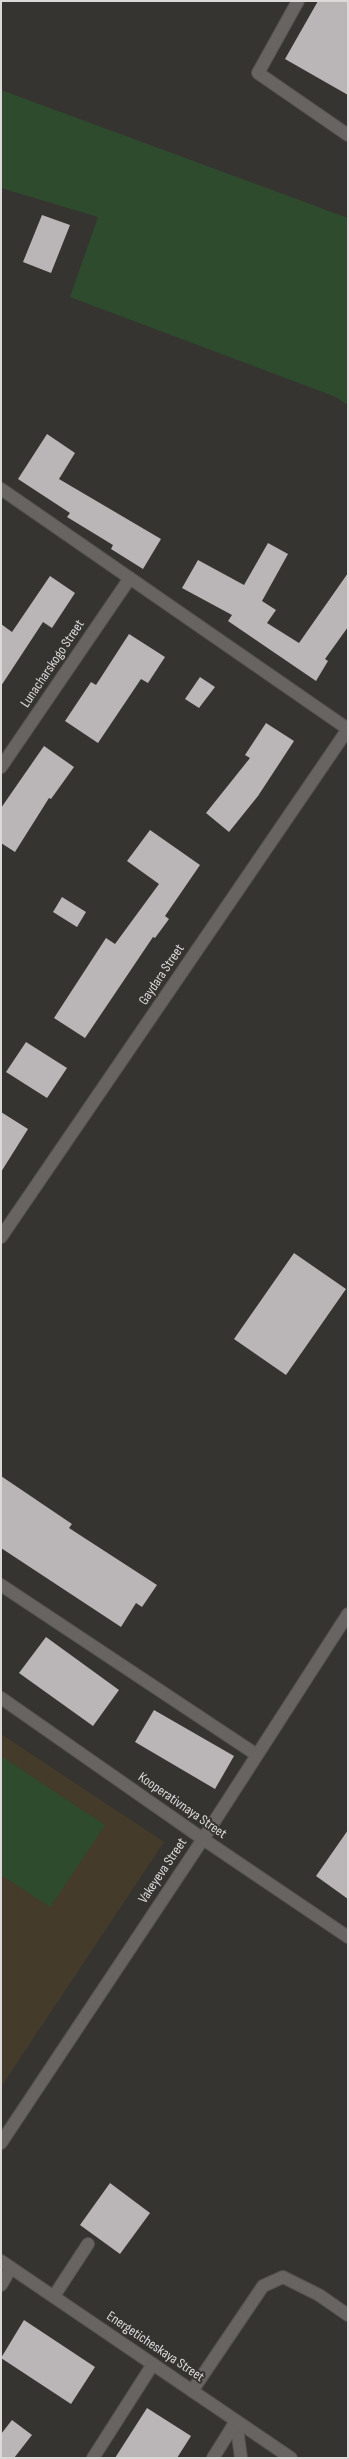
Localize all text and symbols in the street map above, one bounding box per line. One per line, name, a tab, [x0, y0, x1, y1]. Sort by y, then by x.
street label: Lunacharskogo Street	[17, 617, 89, 711]
street label: Gaydara Street	[136, 941, 188, 1009]
street label: Kooperativnaya Street	[134, 1769, 230, 1843]
street label: Vakeyeva Street	[135, 1835, 191, 1907]
street label: Energeticheskaya Street	[103, 2308, 207, 2386]

